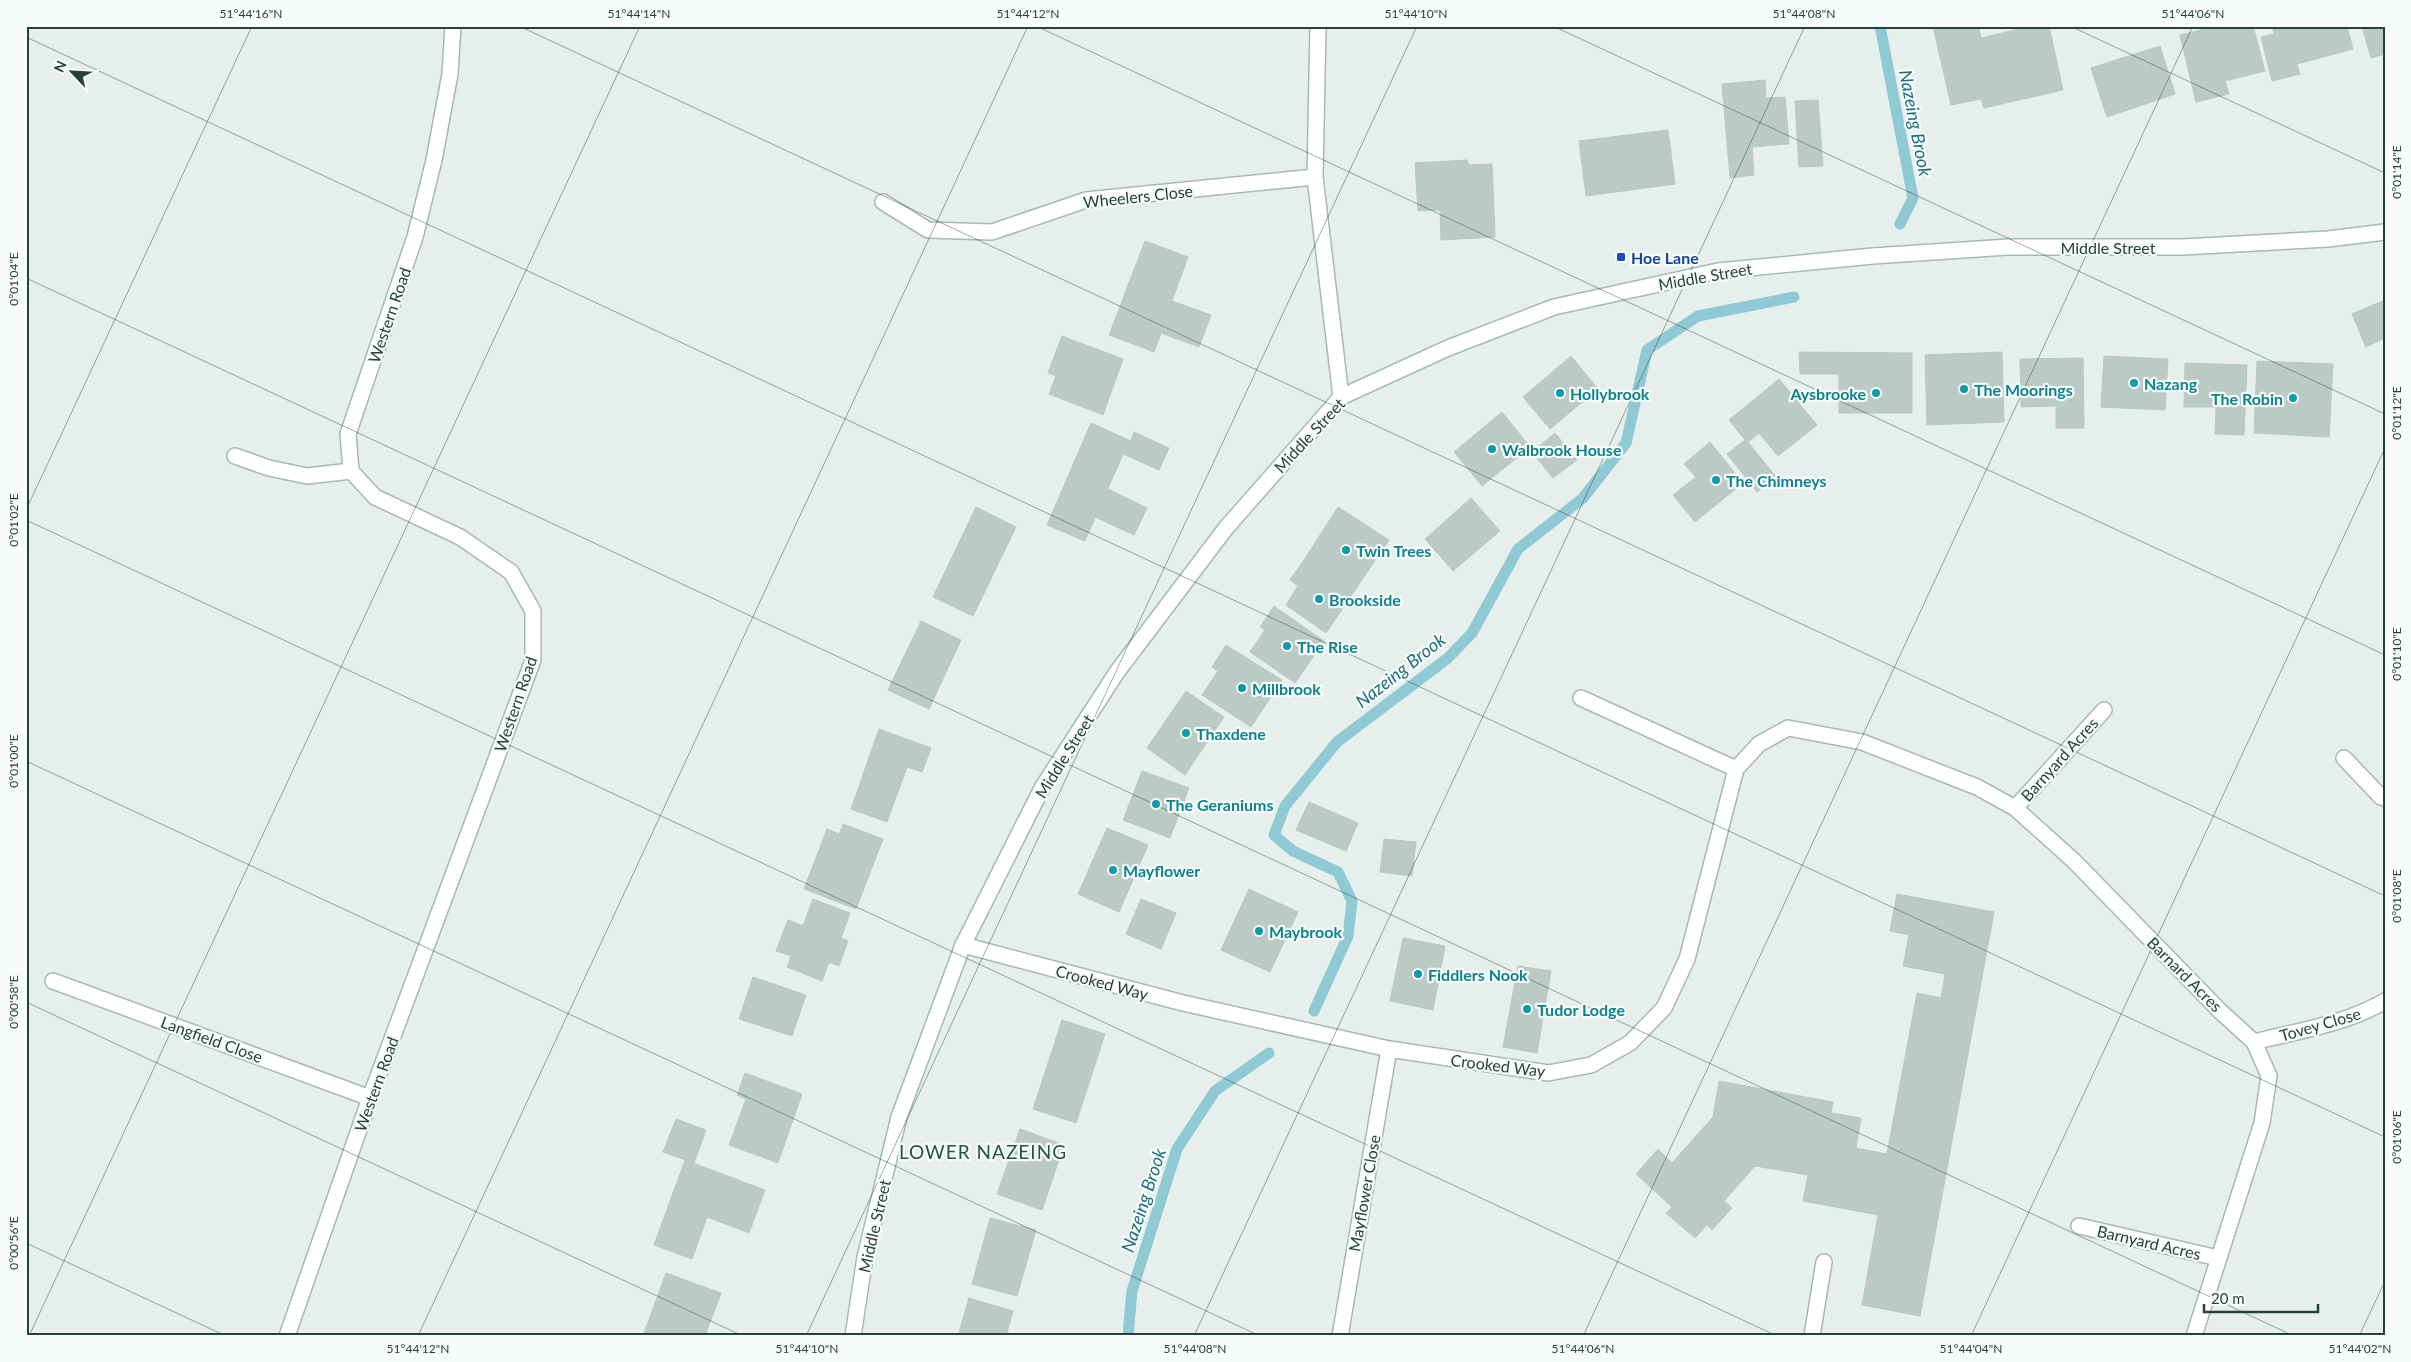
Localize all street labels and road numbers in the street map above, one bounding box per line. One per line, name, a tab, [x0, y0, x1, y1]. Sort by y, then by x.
street label: Wheelers Close	[1082, 181, 1194, 211]
street label: Middle Street	[2061, 238, 2156, 257]
street label: Middle Street	[1657, 258, 1754, 294]
street label: Western Road	[364, 265, 414, 365]
street label: Middle Street	[1270, 394, 1348, 476]
street label: Western Road	[490, 654, 540, 754]
street label: Middle Street	[1031, 710, 1097, 801]
street label: Barnyard Acres	[2017, 713, 2102, 805]
street label: Barnard Acres	[2144, 933, 2226, 1015]
street label: Crooked Way	[1054, 961, 1151, 1004]
street label: Tovey Close	[2277, 1003, 2363, 1045]
street label: Langfield Close	[159, 1012, 265, 1066]
street label: Western Road	[350, 1034, 402, 1134]
street label: Crooked Way	[1450, 1050, 1547, 1080]
street label: Mayflower Close	[1344, 1133, 1384, 1253]
street label: Middle Street	[854, 1177, 894, 1274]
street label: Barnyard Acres	[2095, 1221, 2203, 1263]

